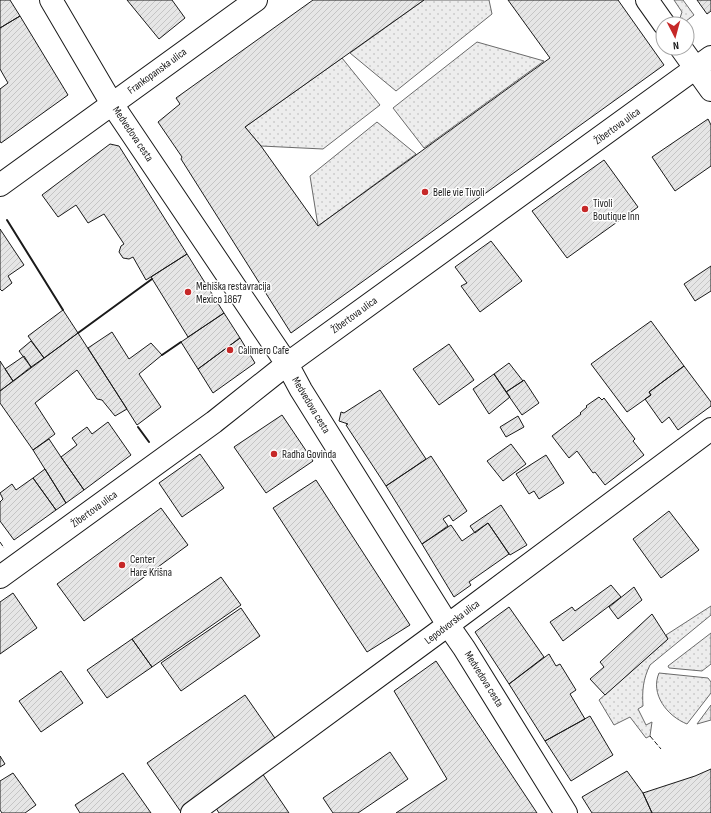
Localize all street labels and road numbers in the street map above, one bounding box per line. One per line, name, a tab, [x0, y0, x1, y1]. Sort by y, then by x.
street label: Frankopanska ulica	[125, 45, 189, 97]
street label: Medvedova cesta	[110, 104, 156, 164]
street label: Žibertova ulica	[591, 105, 643, 147]
street label: Žibertova ulica	[328, 294, 380, 336]
street label: Medvedova cesta	[289, 374, 333, 436]
street label: Žibertova ulica	[68, 488, 120, 530]
street label: Lepodvorska ulica	[422, 597, 482, 647]
street label: Medvedova cesta	[462, 649, 506, 709]

